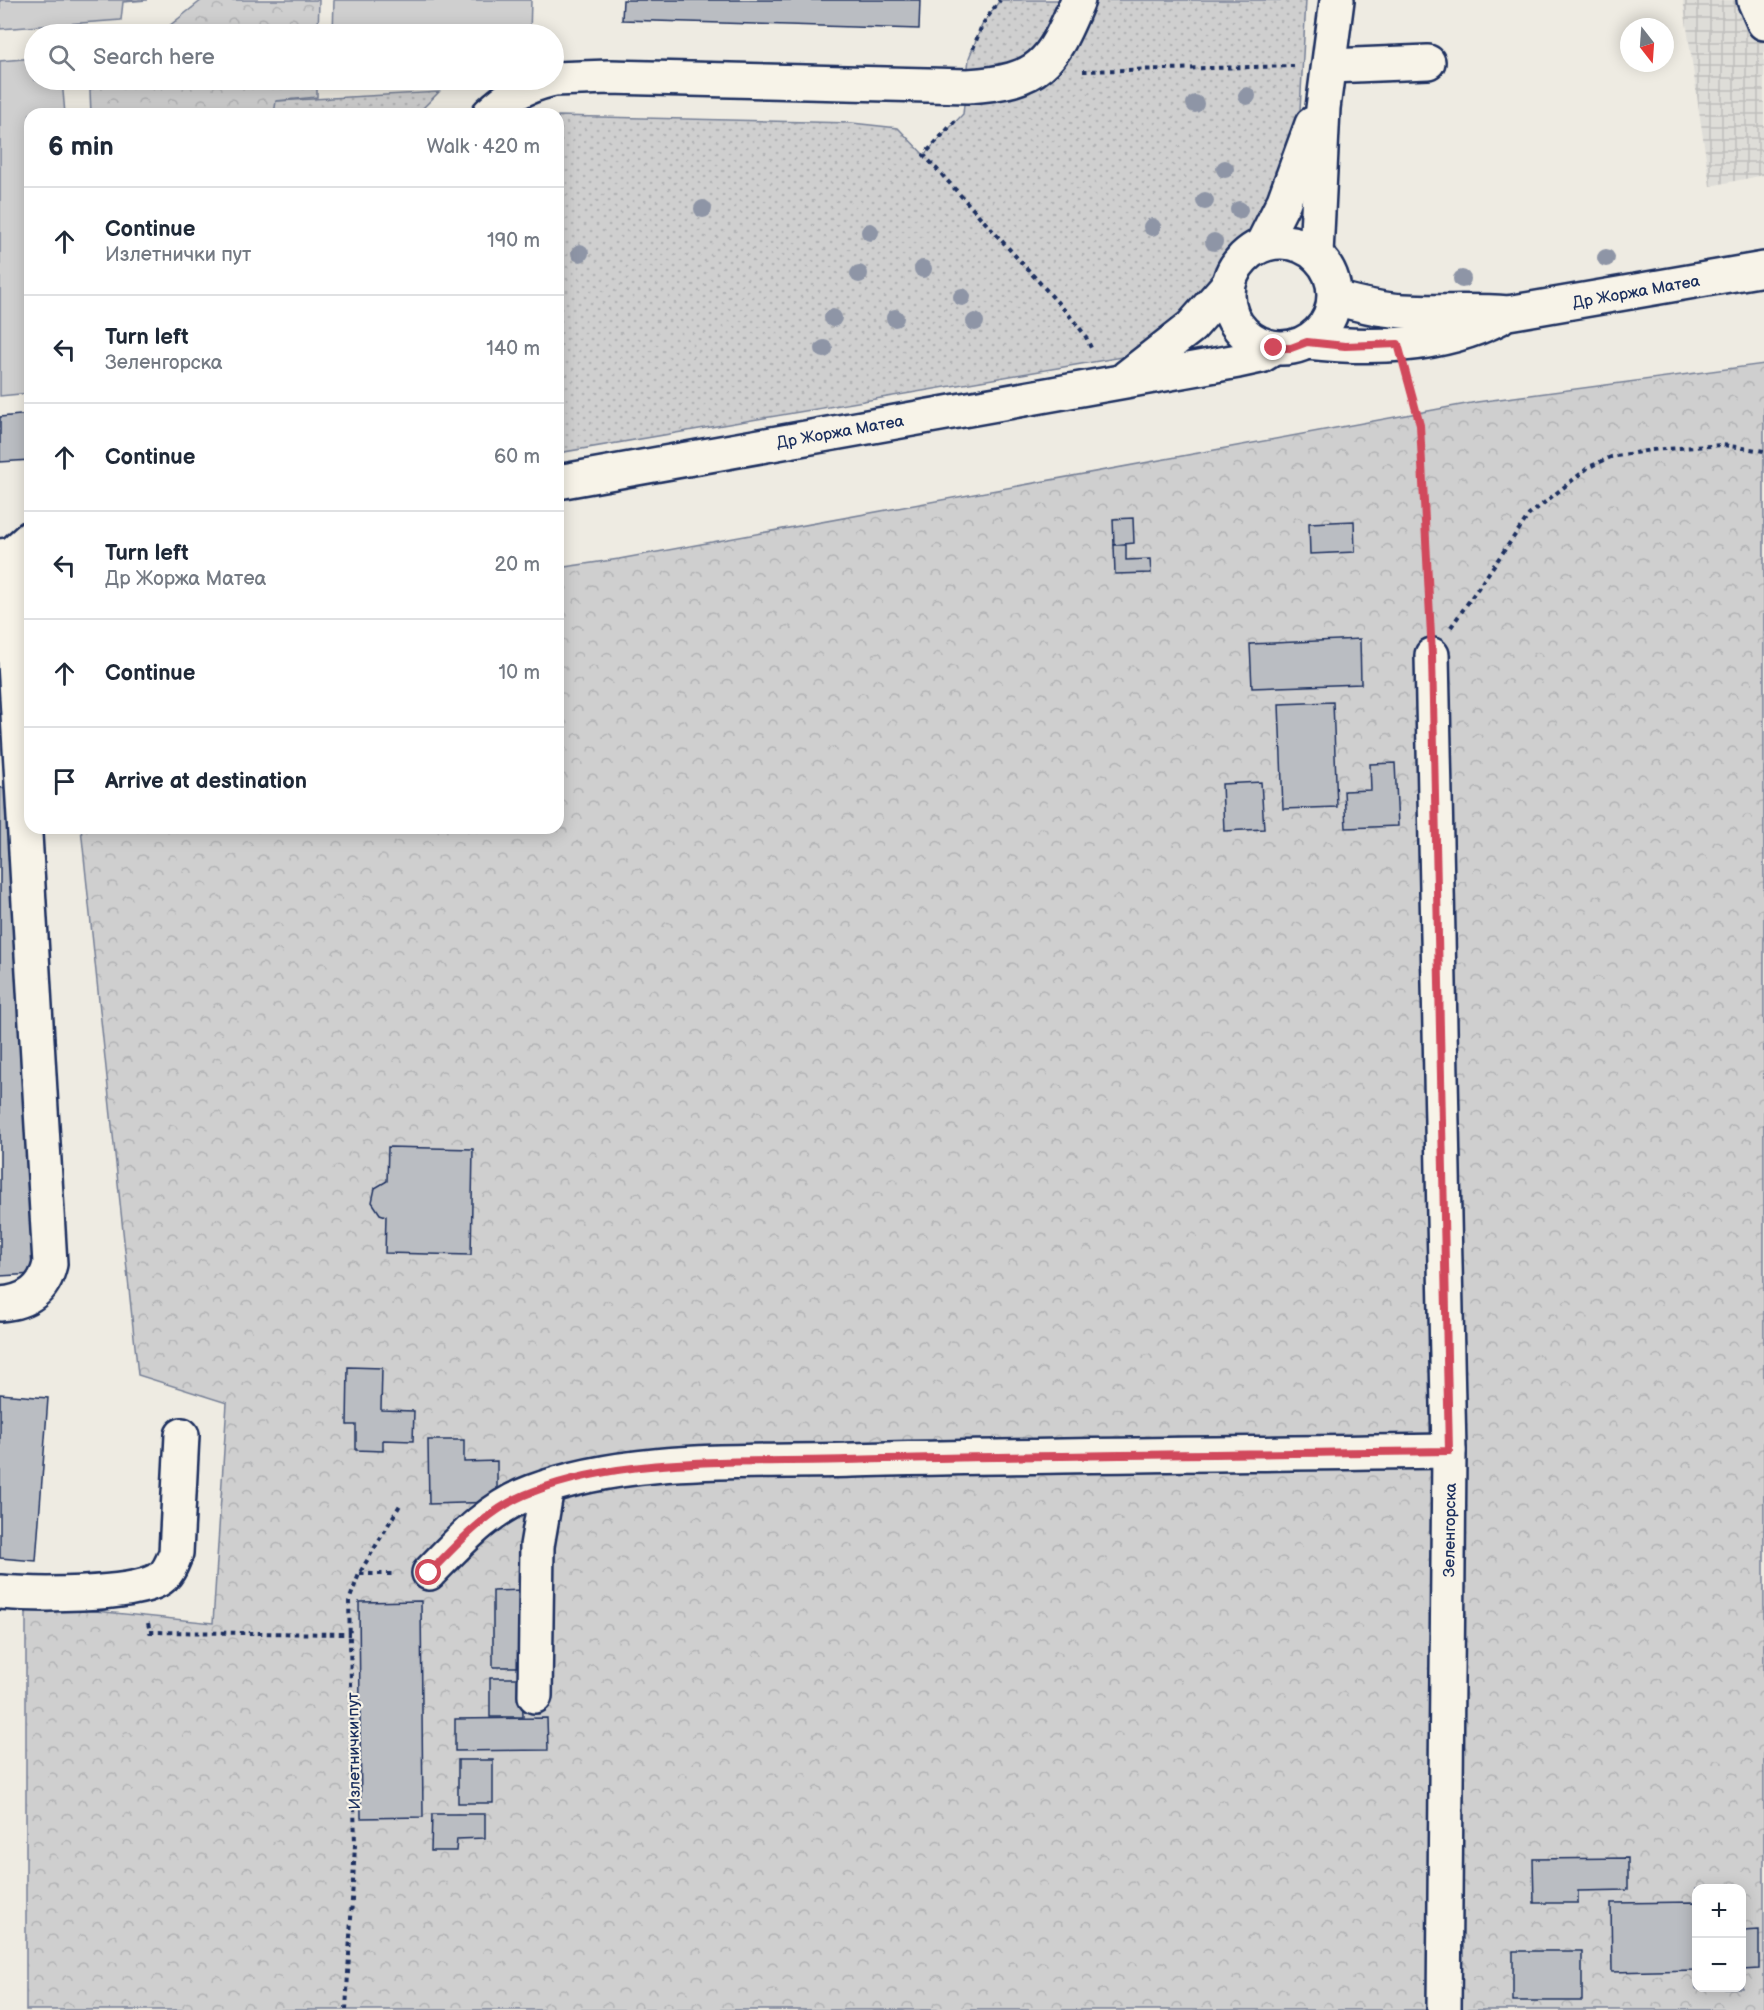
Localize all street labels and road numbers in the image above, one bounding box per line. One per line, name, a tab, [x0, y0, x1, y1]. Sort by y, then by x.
street label: Др Жоржа Матеа	[1571, 272, 1702, 313]
street label: Др Жоржа Матеа	[775, 412, 906, 453]
street label: Зеленгорска	[1440, 1482, 1461, 1577]
street label: Излетнички пут	[344, 1692, 365, 1810]

